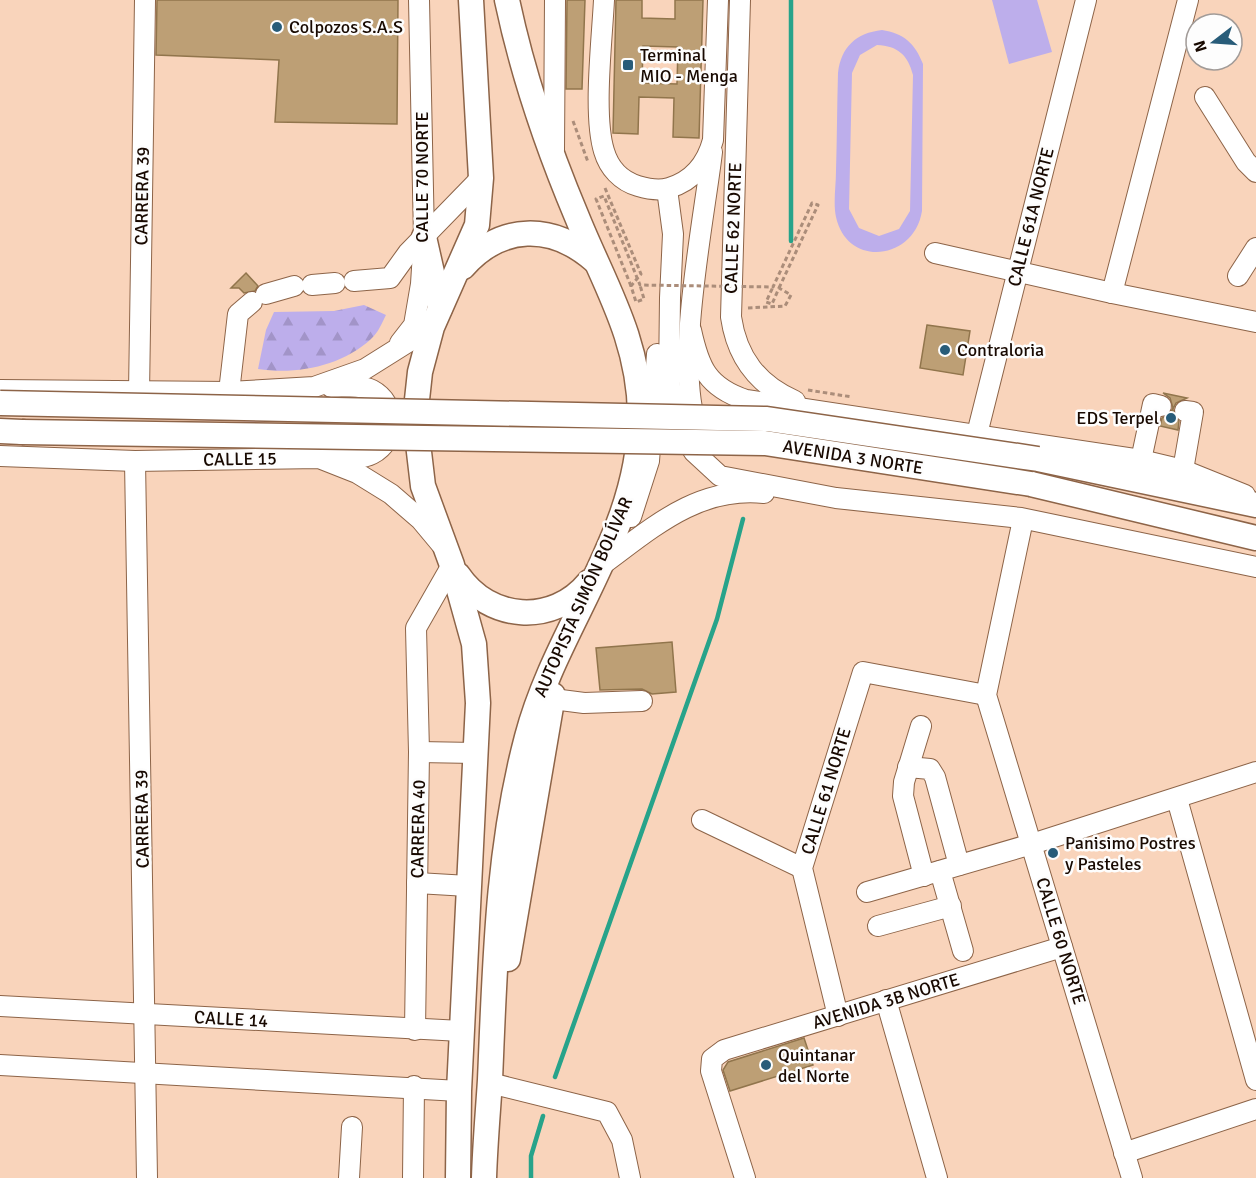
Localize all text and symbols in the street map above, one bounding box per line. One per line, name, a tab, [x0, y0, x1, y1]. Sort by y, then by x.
north arrow	[1184, 12, 1244, 72]
place label: Colpozos S.A.S	[289, 16, 403, 38]
marker: Colpozos S.A.S	[270, 20, 284, 34]
text: N	[1189, 38, 1212, 54]
place label: Terminal MIO - Menga	[640, 44, 738, 87]
marker: Terminal MIO - Menga	[621, 58, 635, 72]
street label: CALLE 70 NORTE	[411, 111, 433, 243]
street label: CALLE 61A NORTE	[1003, 145, 1059, 289]
street label: CARRERA 39	[130, 146, 154, 246]
street label: CALLE 62 NORTE	[720, 162, 746, 294]
place label: Contraloria	[957, 339, 1044, 361]
marker: Contraloria	[938, 343, 952, 357]
place label: EDS Terpel	[1076, 407, 1159, 429]
marker: EDS Terpel	[1164, 411, 1178, 425]
street label: AVENIDA 3 NORTE	[781, 435, 925, 479]
street label: CALLE 15	[203, 447, 277, 471]
street label: AUTOPISTA SIMÓN BOLÍVAR	[529, 493, 637, 701]
street label: CALLE 61 NORTE	[796, 725, 856, 857]
street label: CARRERA 39	[130, 769, 154, 869]
street label: CARRERA 40	[406, 779, 430, 879]
place label: Panisimo Postres y Pasteles	[1065, 832, 1196, 875]
marker: Panisimo Postres y Pasteles	[1046, 846, 1060, 860]
street label: CALLE 60 NORTE	[1031, 875, 1091, 1007]
street label: AVENIDA 3B NORTE	[810, 968, 962, 1034]
street label: CALLE 14	[194, 1006, 269, 1032]
place label: Quintanar del Norte	[778, 1044, 856, 1087]
marker: Quintanar del Norte	[759, 1058, 773, 1072]

